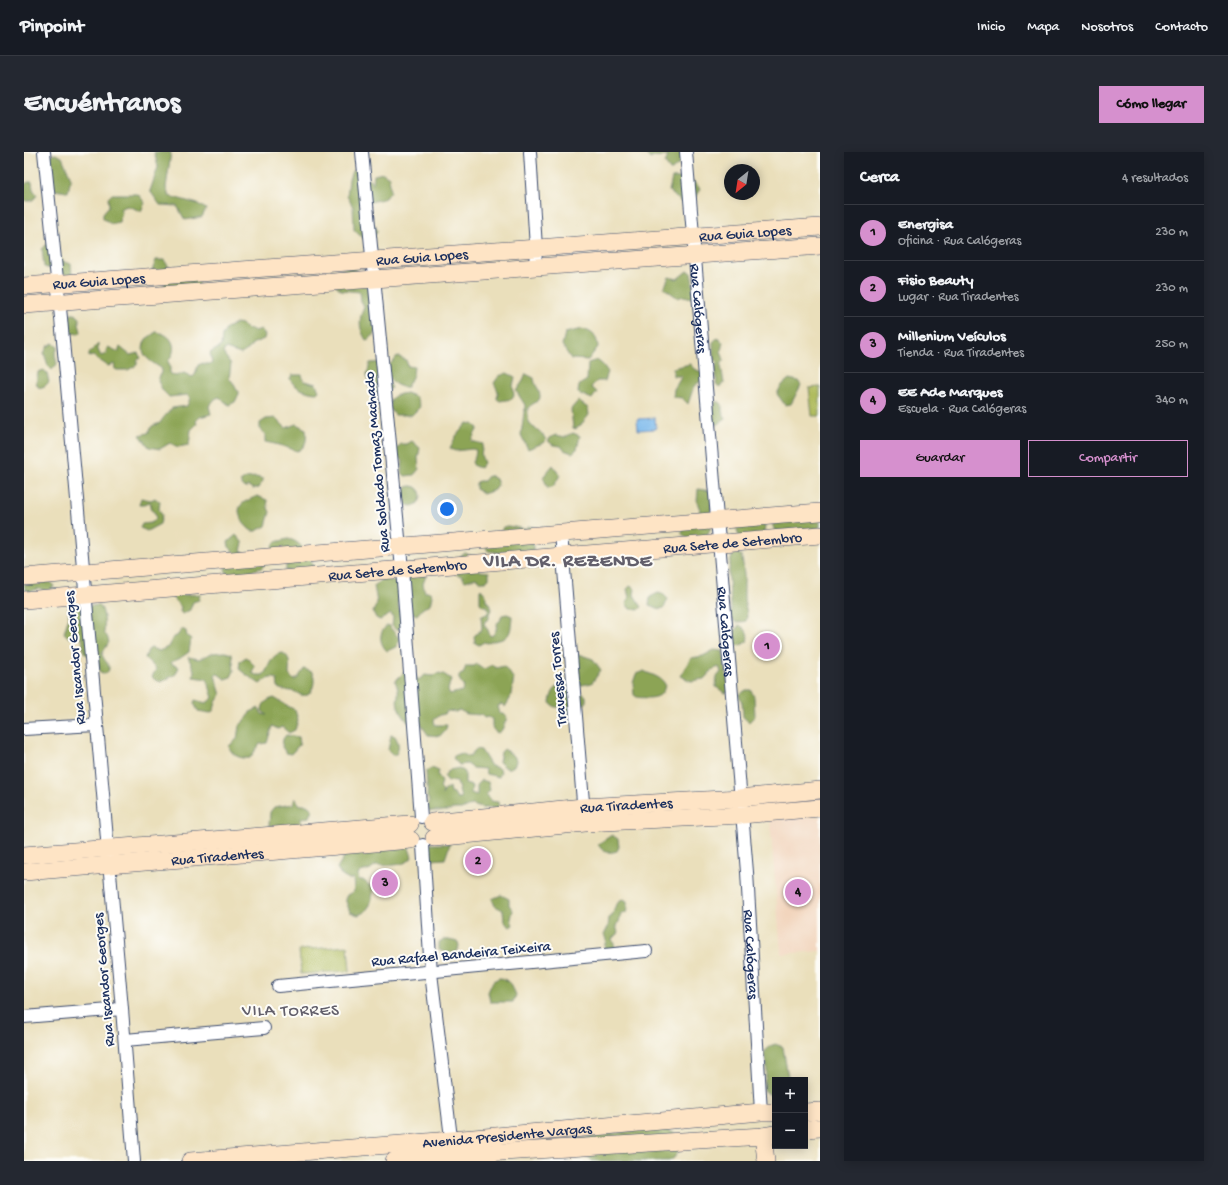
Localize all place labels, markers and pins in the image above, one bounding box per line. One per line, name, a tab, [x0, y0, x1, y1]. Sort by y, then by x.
pin: 1	[754, 631, 780, 661]
pin: 2	[465, 846, 491, 876]
pin: 3	[372, 868, 398, 898]
pin: 4	[785, 877, 811, 907]

